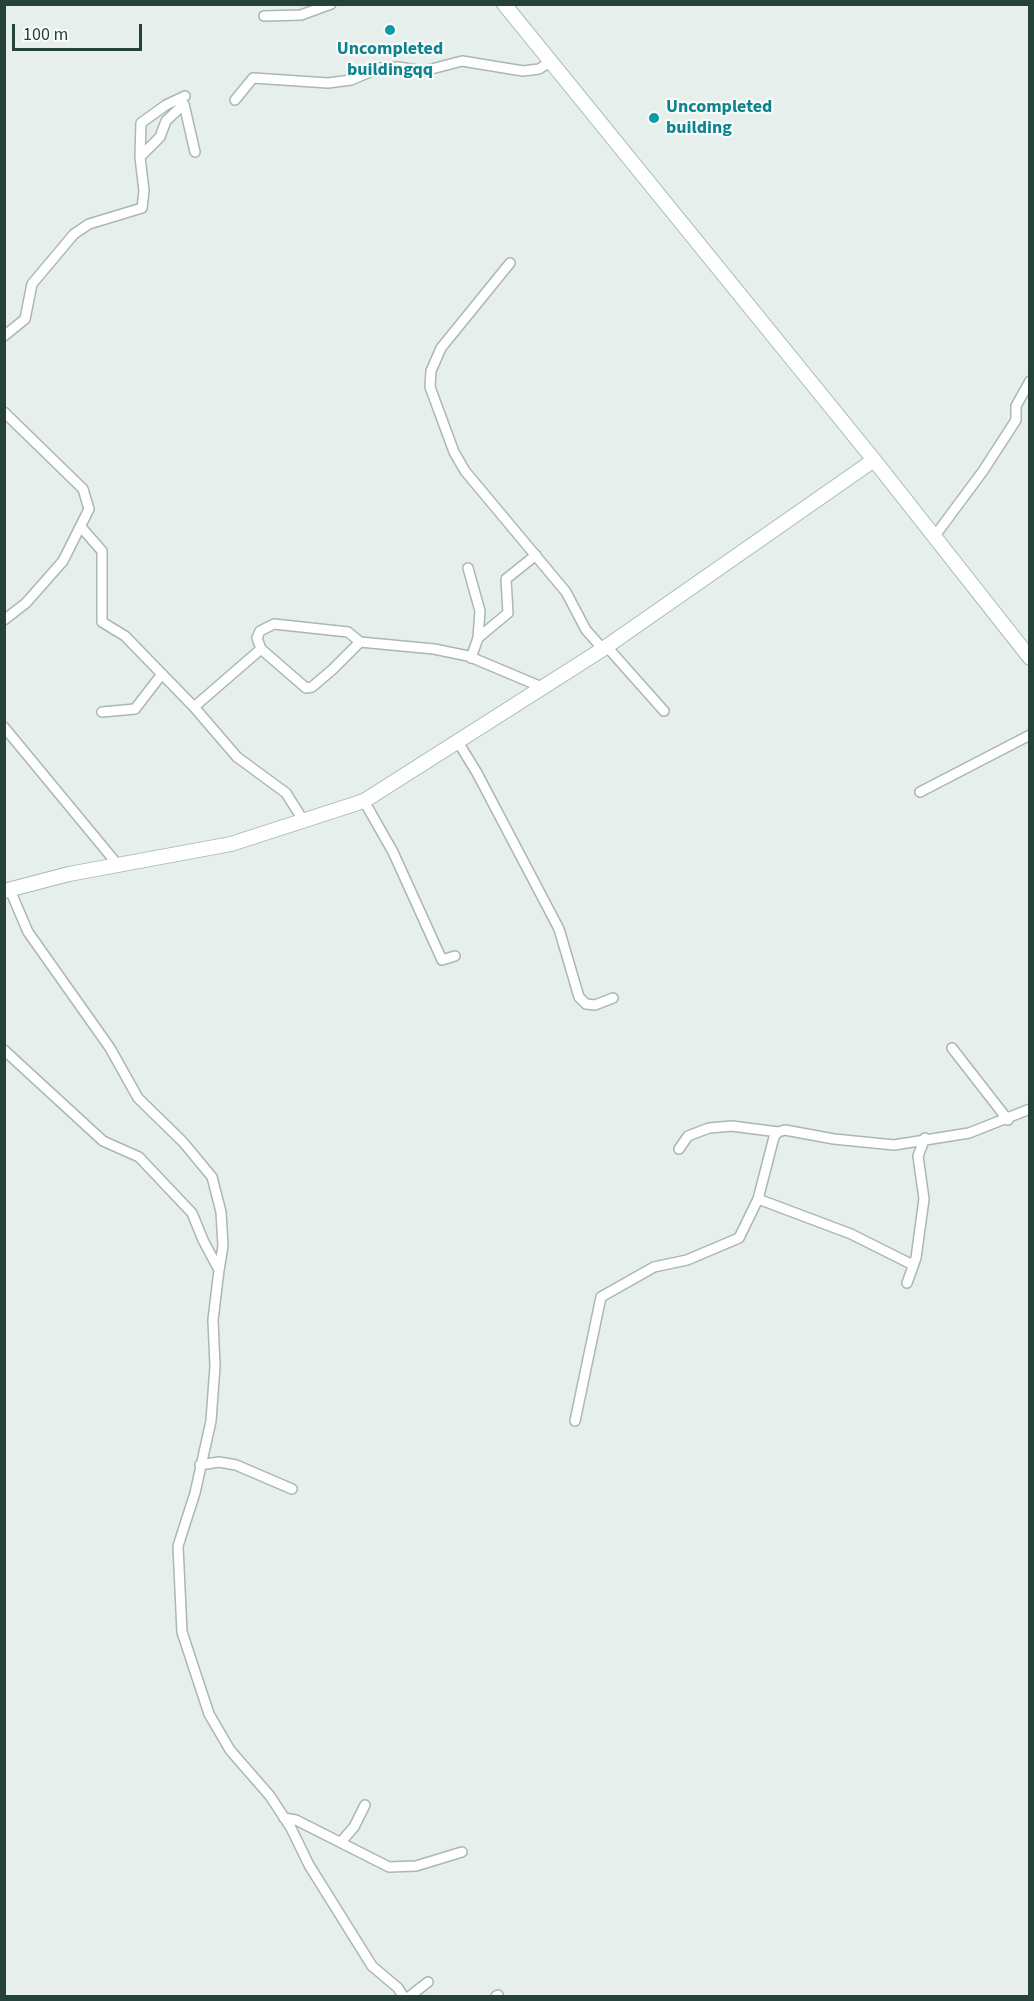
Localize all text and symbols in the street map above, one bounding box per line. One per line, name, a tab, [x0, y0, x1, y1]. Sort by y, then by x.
scale bar	[15, 12, 146, 50]
text: 100 m	[23, 22, 68, 47]
marker: Uncompleted buildingqq	[383, 23, 397, 37]
place label: Uncompleted buildingqq	[337, 39, 443, 82]
place label: Uncompleted building	[666, 97, 772, 140]
marker: Uncompleted building	[647, 111, 661, 125]

